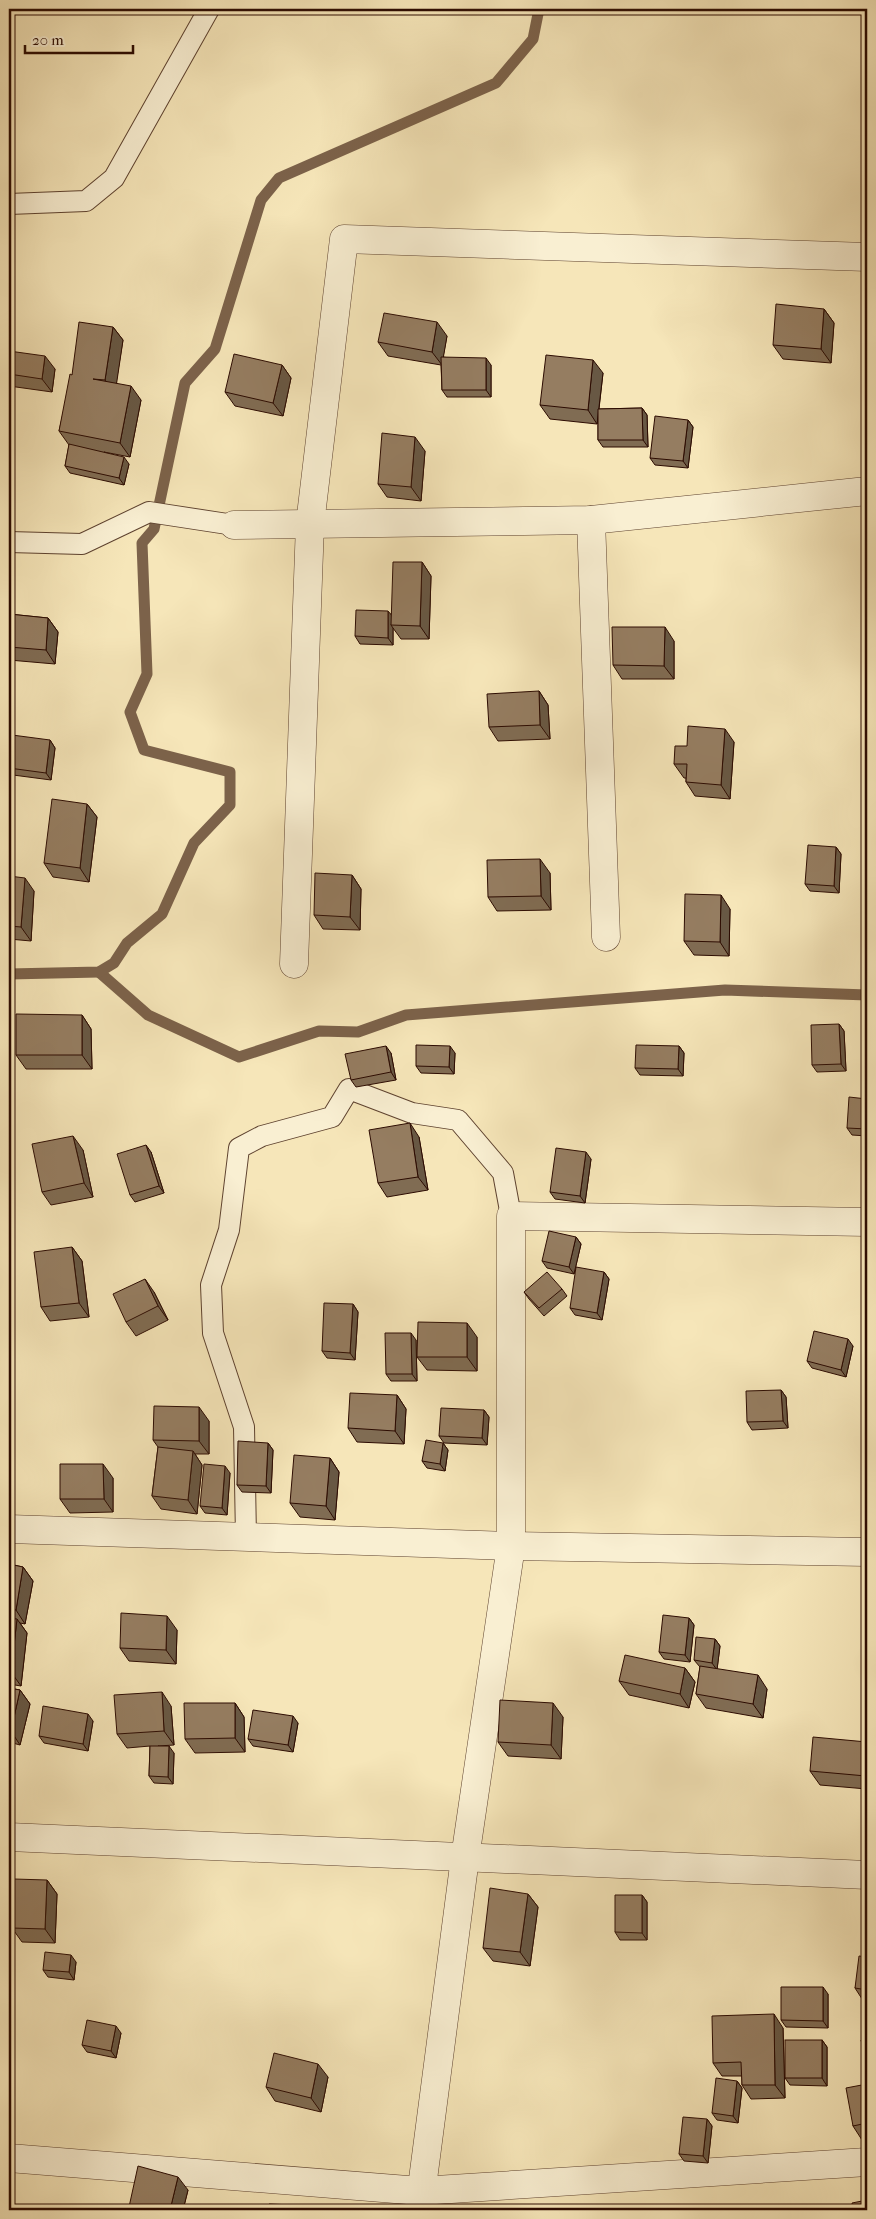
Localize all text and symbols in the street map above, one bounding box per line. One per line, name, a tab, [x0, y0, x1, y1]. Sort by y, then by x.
scale bar	[25, 22, 132, 54]
text: 20 m	[32, 31, 64, 49]

